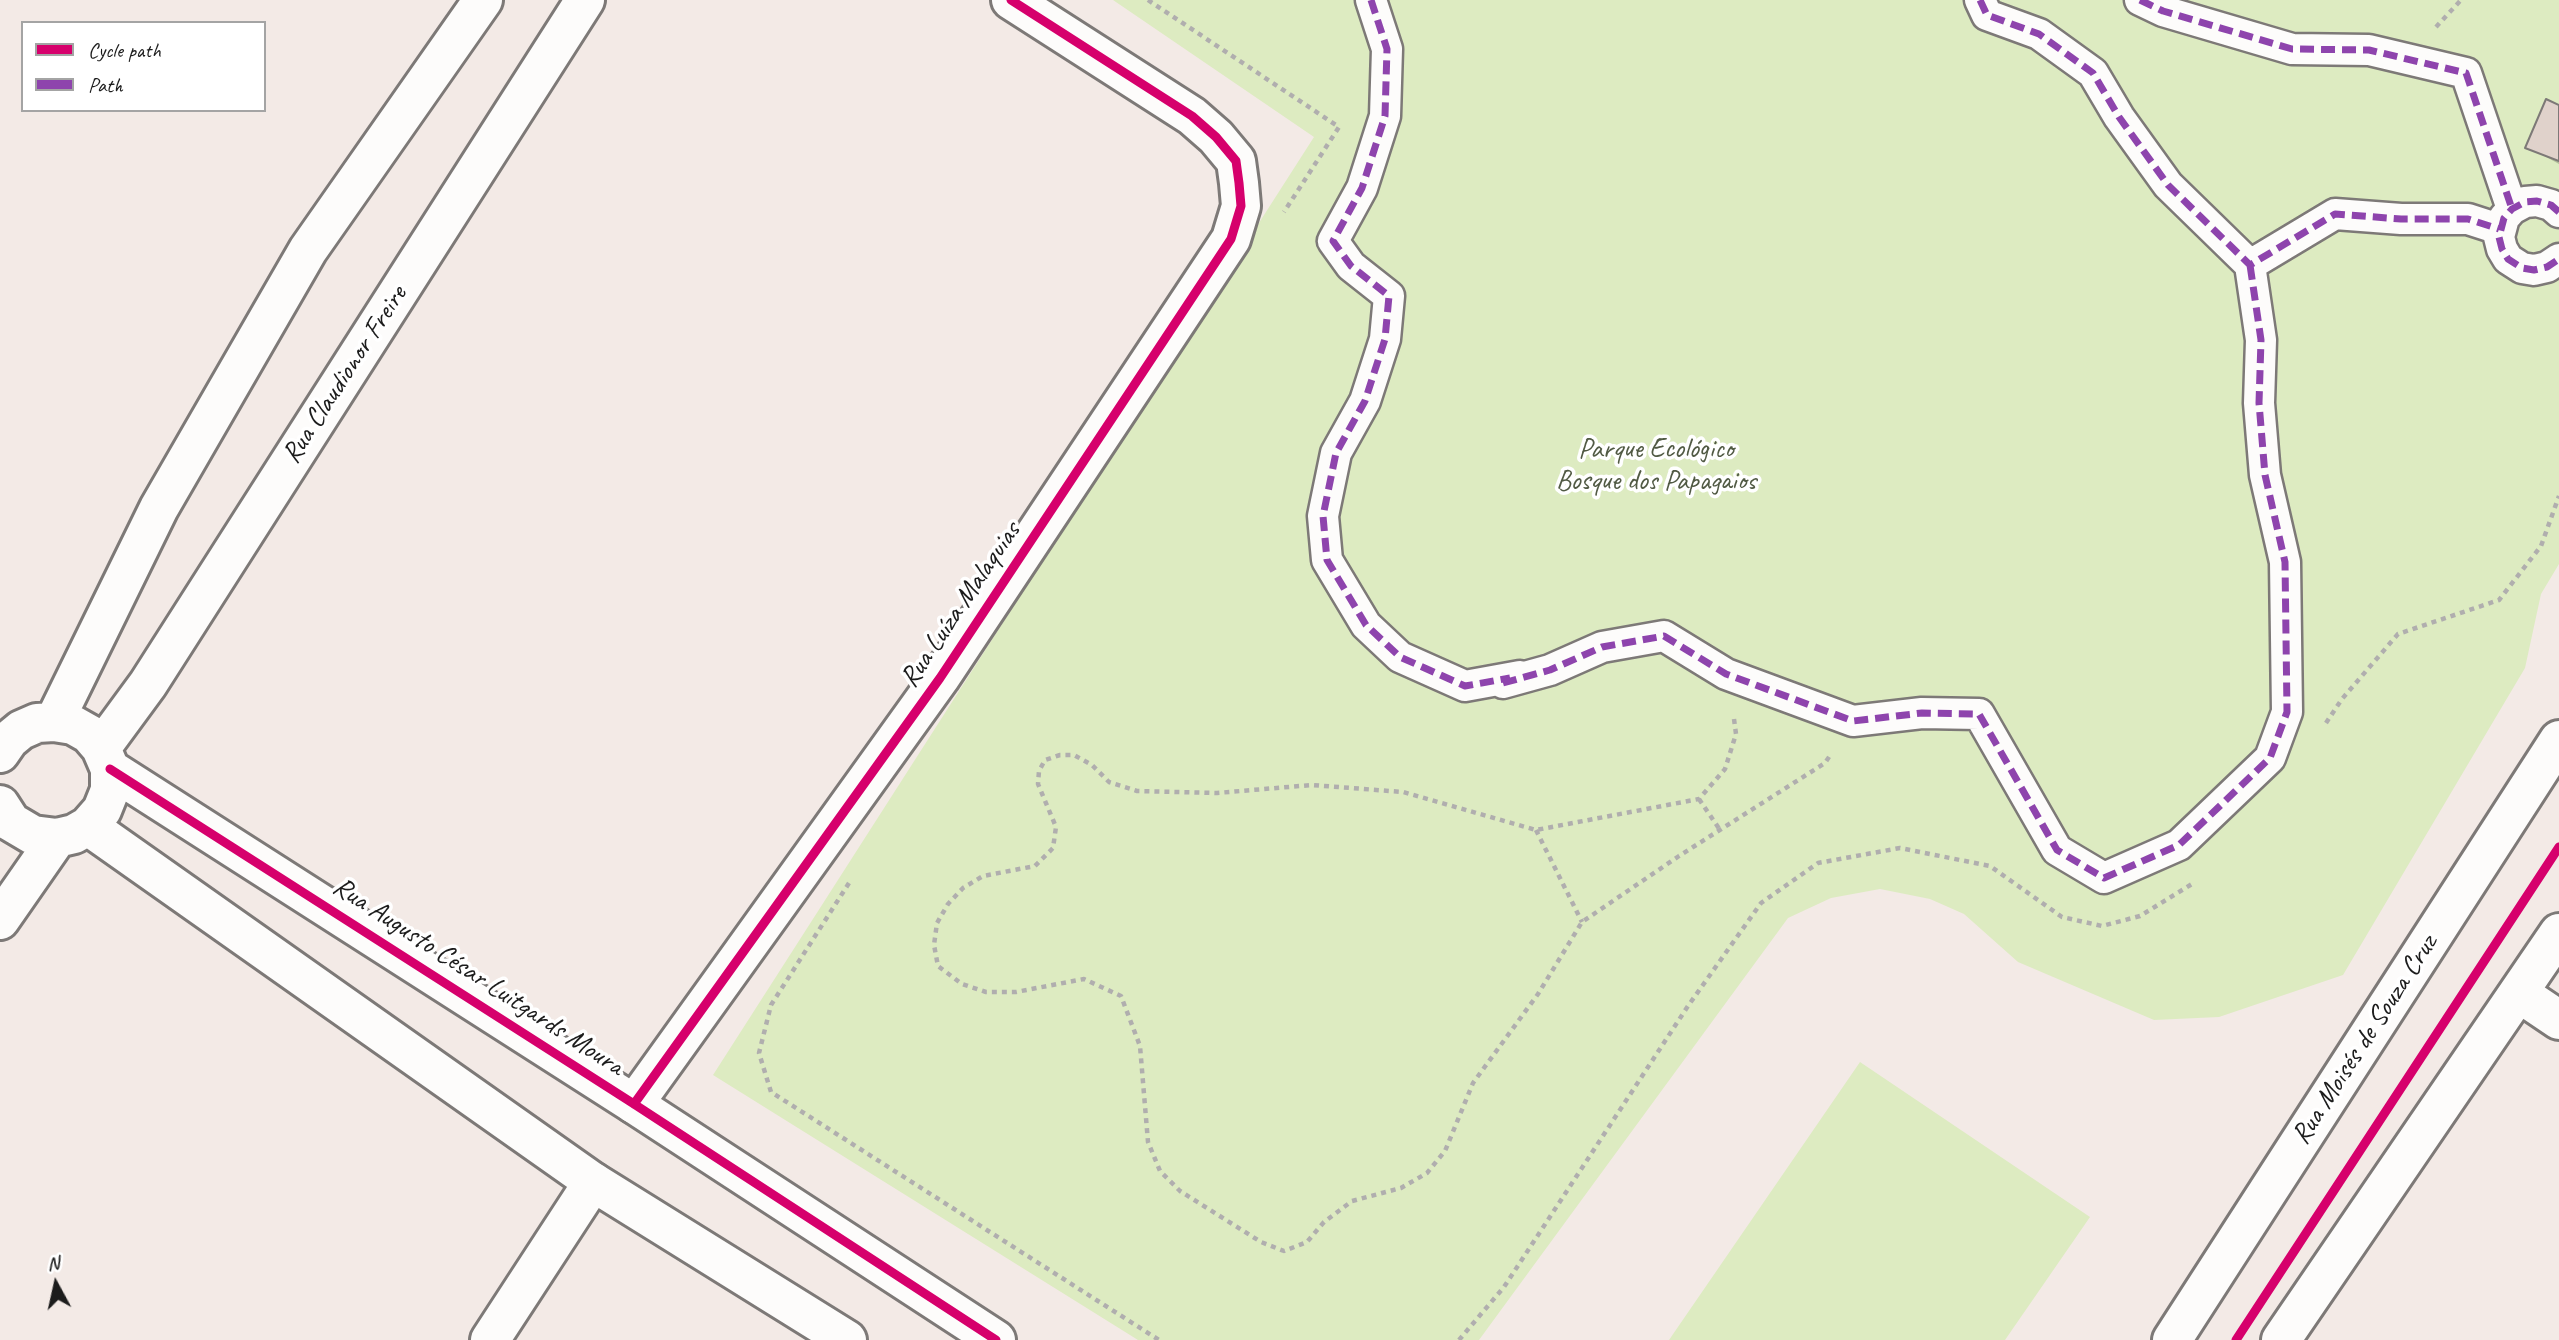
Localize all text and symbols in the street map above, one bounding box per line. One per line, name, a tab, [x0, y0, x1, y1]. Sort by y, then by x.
legend	[21, 21, 266, 112]
text: Cycle path	[88, 37, 161, 63]
text: Path	[88, 72, 123, 98]
street label: Rua Claudionor Freire	[275, 280, 415, 470]
park label: Parque Ecológico Bosque dos Papagaios	[1556, 433, 1756, 499]
street label: Rua Luíza Malaquias	[893, 516, 1029, 694]
street label: Rua Augusto César Luitgards Moura	[326, 870, 630, 1084]
street label: Rua Moisés de Souza Cruz	[2285, 929, 2445, 1151]
north arrow	[21, 1249, 91, 1319]
text: N	[46, 1251, 61, 1276]

